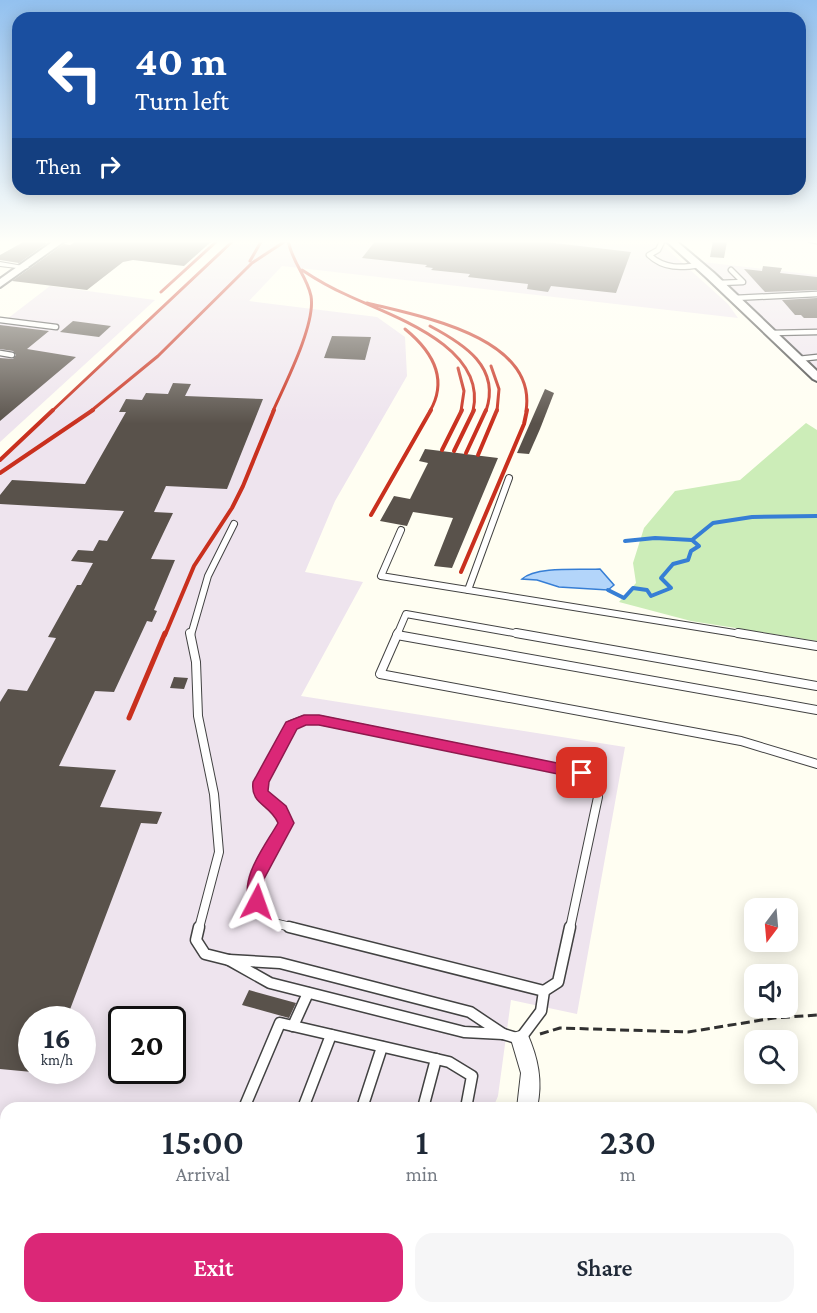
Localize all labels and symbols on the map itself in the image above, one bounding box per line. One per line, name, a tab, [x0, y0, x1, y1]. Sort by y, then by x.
pin	[556, 747, 607, 798]
position arrow	[225, 870, 289, 934]
north arrow	[744, 898, 798, 952]
speed limit sign: 20	[108, 1006, 186, 1084]

